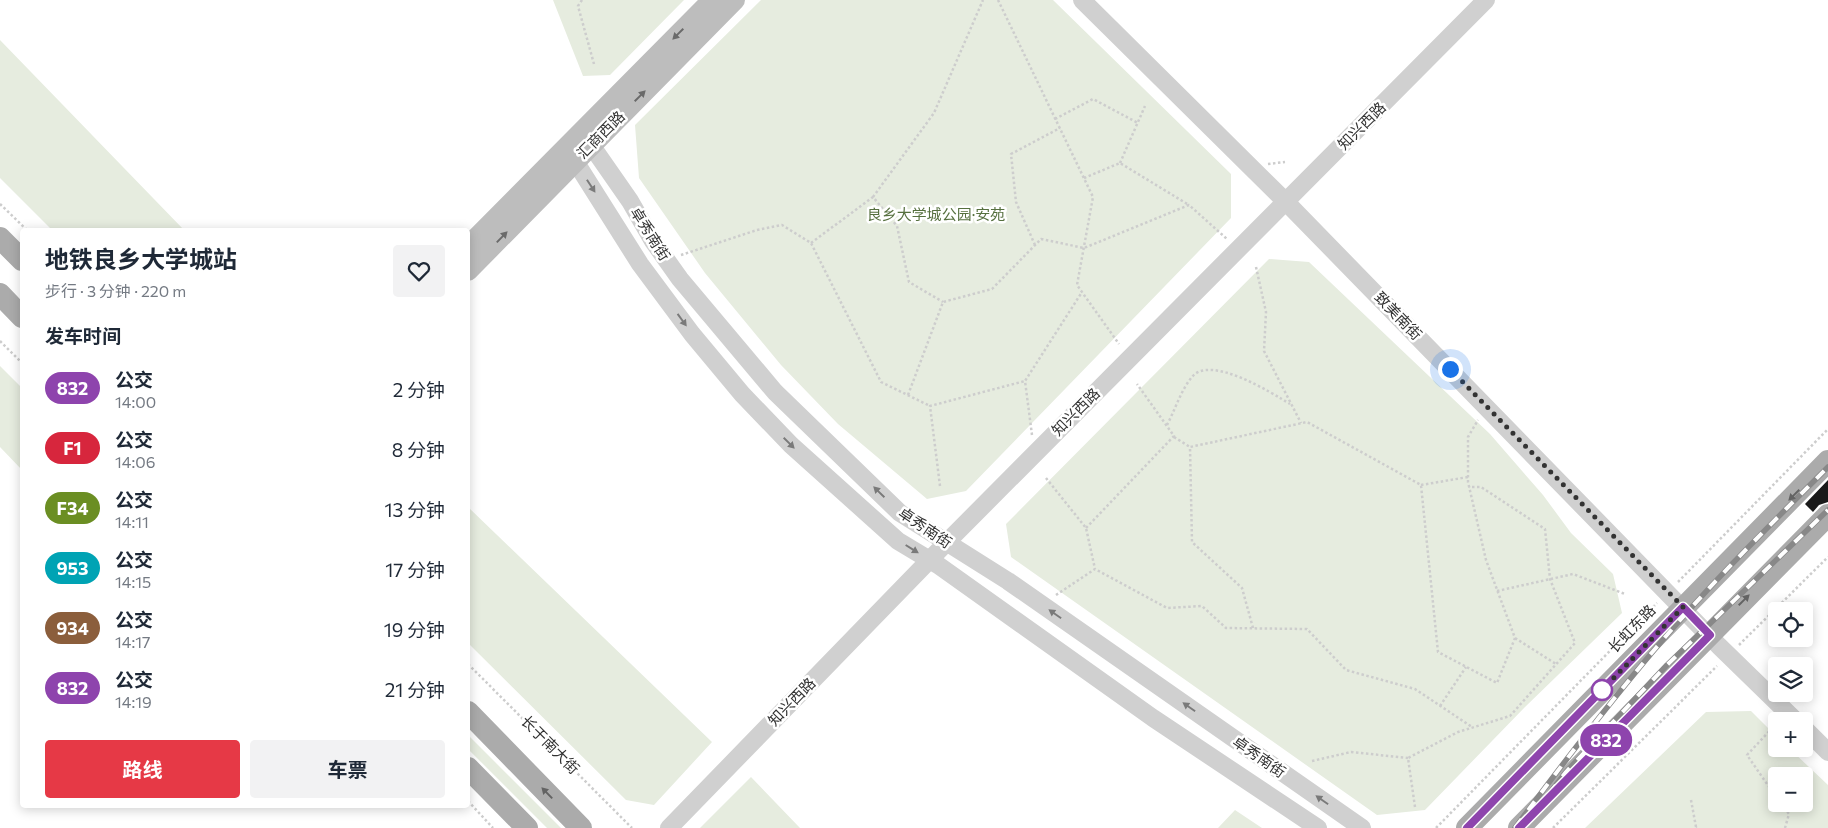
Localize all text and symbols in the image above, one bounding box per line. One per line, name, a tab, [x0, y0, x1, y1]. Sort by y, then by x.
one-way arrow	[672, 28, 684, 40]
one-way arrow	[634, 90, 646, 102]
street label: 知兴西路	[1334, 98, 1389, 153]
street label: 汇商西路	[573, 107, 628, 162]
one-way arrow	[586, 180, 596, 193]
street label: 卓秀南街	[627, 203, 674, 264]
park label: 良乡大学城公园·安苑	[867, 205, 1005, 223]
one-way arrow	[495, 231, 507, 243]
text: 地铁良乡大学城站	[45, 244, 237, 273]
button: heart	[393, 245, 445, 297]
text: 步行 · 3 分钟 · 220 m	[45, 281, 186, 300]
street label: 致美南街	[1371, 287, 1426, 343]
one-way arrow	[677, 314, 687, 327]
text: 发车时间	[45, 324, 121, 347]
your location	[1438, 357, 1463, 382]
text: 公交	[115, 368, 153, 391]
text: 832	[57, 377, 88, 399]
text: 2 分钟	[393, 378, 445, 401]
street label: 知兴西路	[1048, 384, 1103, 439]
text: 14:00	[115, 392, 156, 411]
text: 公交	[115, 428, 153, 451]
text: F1	[63, 437, 82, 459]
one-way arrow	[783, 437, 795, 449]
text: 8 分钟	[392, 438, 445, 461]
text: 14:06	[115, 452, 155, 471]
one-way arrow	[873, 486, 885, 498]
text: 公交	[115, 488, 153, 511]
one-way arrow	[1788, 489, 1800, 501]
text: F34	[57, 497, 88, 519]
text: 13 分钟	[384, 498, 445, 521]
street label: 卓秀南街	[896, 503, 955, 551]
text: 14:11	[115, 512, 149, 531]
one-way arrow	[905, 544, 918, 554]
text: 公交	[115, 548, 153, 571]
text: 953	[56, 557, 89, 579]
text: 17 分钟	[385, 558, 445, 581]
text: 14:15	[115, 572, 151, 591]
one-way arrow	[1738, 595, 1750, 607]
street label: 长虹东路	[1604, 600, 1659, 656]
map controls	[1768, 602, 1813, 812]
button: locate	[1768, 602, 1813, 647]
text: 公交	[115, 608, 153, 631]
one-way arrow	[1049, 609, 1062, 619]
text: 934	[56, 617, 89, 639]
text: 19 分钟	[384, 618, 445, 641]
text: 14:17	[115, 632, 151, 651]
button: layers	[1768, 657, 1813, 702]
text: 公交	[115, 668, 153, 691]
street label: 知兴西路	[764, 673, 819, 729]
text: 832	[57, 677, 88, 699]
text: 21 分钟	[385, 678, 445, 701]
unlabelled marker	[1591, 679, 1613, 701]
text: 14:19	[115, 692, 152, 711]
one-way arrow	[1182, 702, 1195, 712]
street label: 长于南大街	[518, 711, 584, 777]
button: +	[1768, 712, 1813, 757]
line badge: 832	[1577, 724, 1635, 756]
text: 832	[1590, 729, 1622, 751]
street label: 卓秀南街	[1230, 732, 1289, 781]
button: 路线	[45, 740, 240, 798]
button: 车票	[250, 740, 445, 798]
button: −	[1768, 767, 1813, 812]
one-way arrow	[541, 787, 553, 799]
one-way arrow	[1315, 795, 1329, 805]

